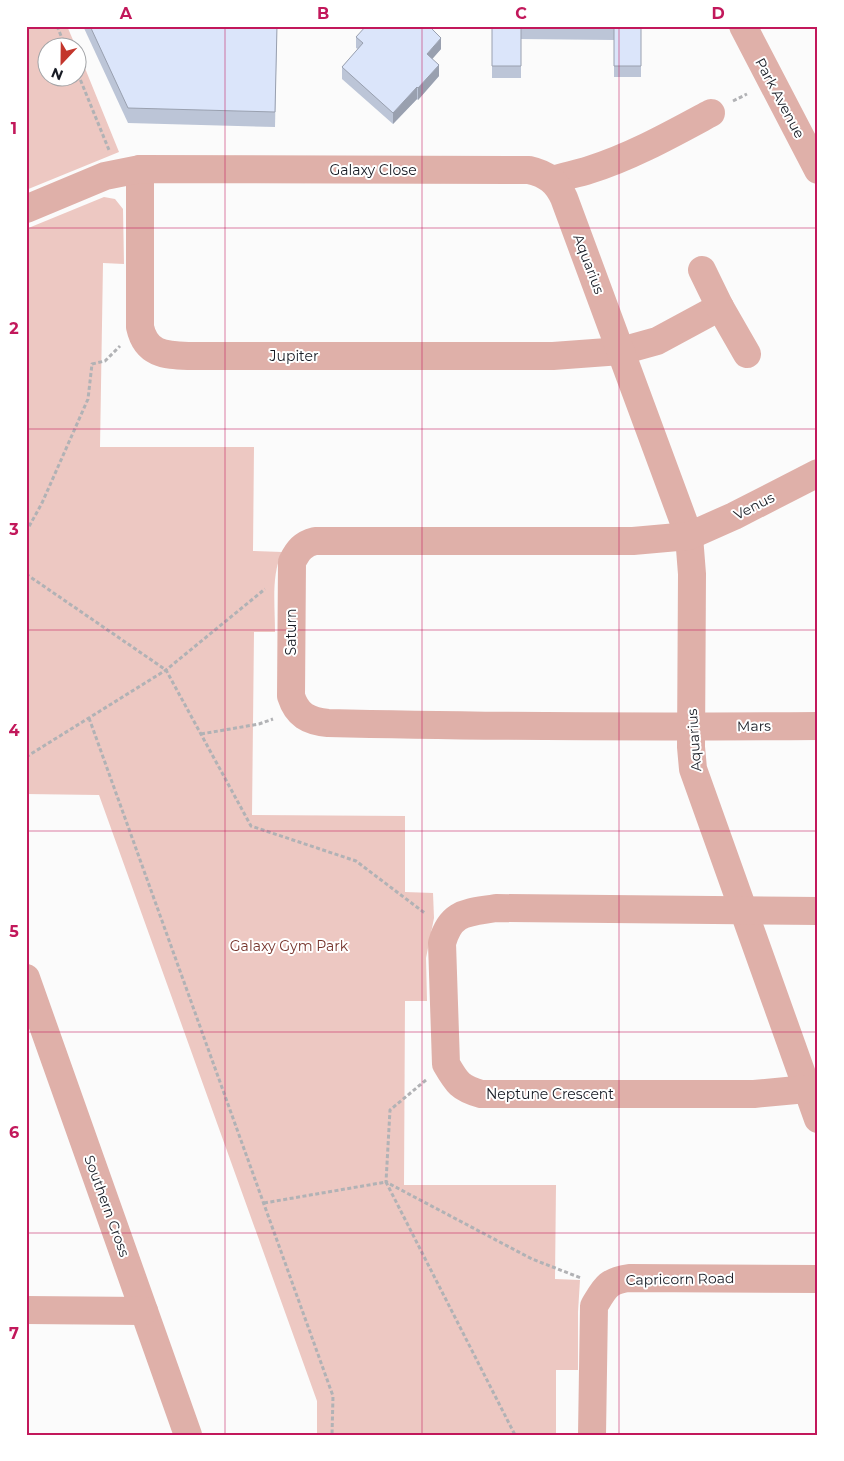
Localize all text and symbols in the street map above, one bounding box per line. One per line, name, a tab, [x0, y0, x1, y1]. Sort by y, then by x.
text: A	[119, 4, 133, 23]
text: B	[317, 4, 329, 23]
text: C	[515, 4, 527, 23]
text: D	[711, 4, 725, 23]
north arrow	[38, 38, 88, 88]
street label: Park Avenue	[751, 55, 809, 141]
text: N	[49, 64, 66, 85]
text: 1	[11, 119, 17, 138]
street label: Galaxy Close	[329, 161, 417, 179]
street label: Aquarius	[569, 232, 609, 297]
text: 2	[9, 319, 19, 338]
street label: Jupiter	[268, 347, 319, 365]
street label: Venus	[731, 488, 777, 524]
text: 3	[8, 520, 19, 539]
street label: Saturn	[282, 609, 300, 655]
street label: Aquarius	[683, 708, 705, 772]
street label: Mars	[737, 717, 771, 735]
text: 4	[8, 721, 20, 740]
text: 5	[9, 922, 19, 941]
park label: Galaxy Gym Park	[230, 937, 349, 955]
street label: Neptune Crescent	[486, 1085, 614, 1103]
text: 6	[9, 1123, 19, 1142]
street label: Southern Cross	[80, 1153, 134, 1259]
street label: Capricorn Road	[626, 1269, 734, 1289]
text: 7	[9, 1324, 19, 1343]

